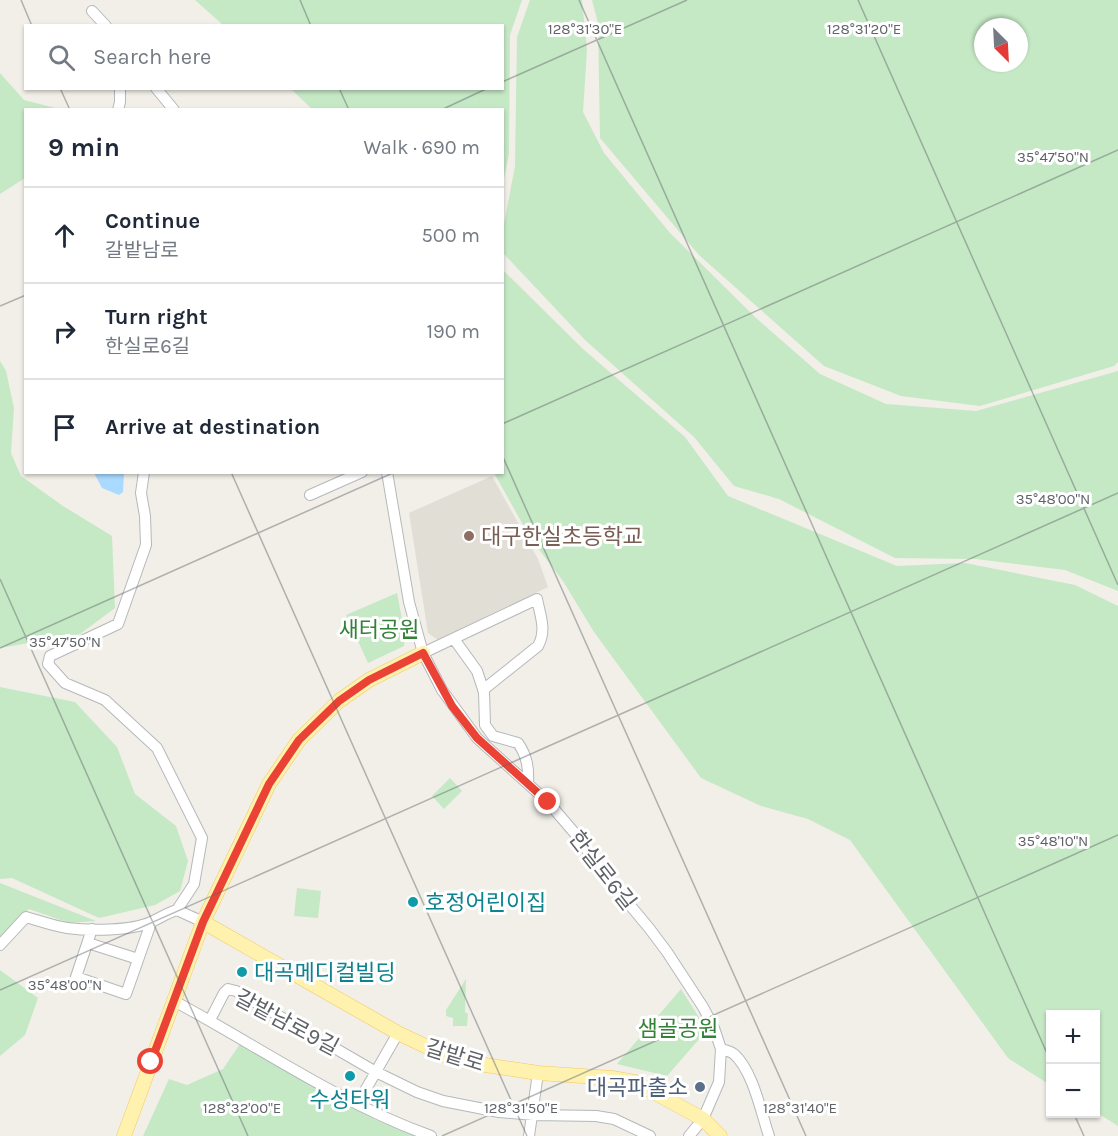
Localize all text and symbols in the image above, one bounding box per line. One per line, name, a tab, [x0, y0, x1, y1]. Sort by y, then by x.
north arrow	[974, 18, 1028, 72]
text: 128°31'30"E	[548, 20, 622, 38]
text: 128°31'20"E	[827, 20, 901, 38]
search box	[24, 24, 504, 90]
icon: search	[45, 41, 78, 74]
text: Search here	[93, 44, 211, 70]
text: 9 min	[48, 132, 120, 163]
text: Walk · 690 m	[363, 136, 480, 159]
text: 35°47'50"N	[1017, 148, 1089, 166]
text: Continue	[105, 208, 200, 234]
icon: ahead	[48, 219, 81, 252]
text: 500 m	[422, 224, 480, 247]
text: 갈밭남로	[105, 239, 179, 262]
text: Turn right	[105, 304, 208, 330]
icon: right	[48, 315, 81, 348]
text: 190 m	[426, 320, 480, 343]
text: 한실로6길	[105, 335, 190, 358]
icon: arrive	[48, 411, 81, 444]
text: Arrive at destination	[105, 414, 320, 440]
text: 35°48'00"N	[1016, 490, 1090, 508]
place label: 대구한실초등학교	[481, 524, 643, 550]
marker: 대구한실초등학교	[462, 529, 476, 543]
park label: 새터공원	[339, 617, 419, 643]
text: 35°47'50"N	[29, 633, 101, 651]
route end	[534, 788, 560, 814]
street label: 한실로6길	[563, 826, 641, 915]
text: 35°48'10"N	[1018, 832, 1088, 850]
place label: 호정어린이집	[425, 890, 546, 916]
marker: 호정어린이집	[406, 895, 420, 909]
place label: 대곡메디컬빌딩	[254, 960, 396, 986]
marker: 대곡메디컬빌딩	[235, 965, 249, 979]
text: 35°48'00"N	[28, 976, 102, 994]
street label: 갈밭남로9길	[230, 985, 343, 1061]
map controls	[1046, 1010, 1100, 1118]
button: +	[1046, 1010, 1100, 1064]
park label: 샘골공원	[638, 1016, 718, 1042]
street label: 갈밭로	[422, 1035, 488, 1077]
route start	[137, 1048, 163, 1074]
button: −	[1046, 1064, 1100, 1118]
marker: 수성타워	[343, 1069, 357, 1083]
place label: 대곡파출소	[587, 1075, 688, 1101]
marker: 대곡파출소	[693, 1080, 707, 1094]
place label: 수성타워	[310, 1087, 390, 1113]
text: 128°32'00"E	[203, 1099, 281, 1117]
text: 128°31'50"E	[484, 1099, 558, 1117]
text: 128°31'40"E	[763, 1099, 837, 1117]

